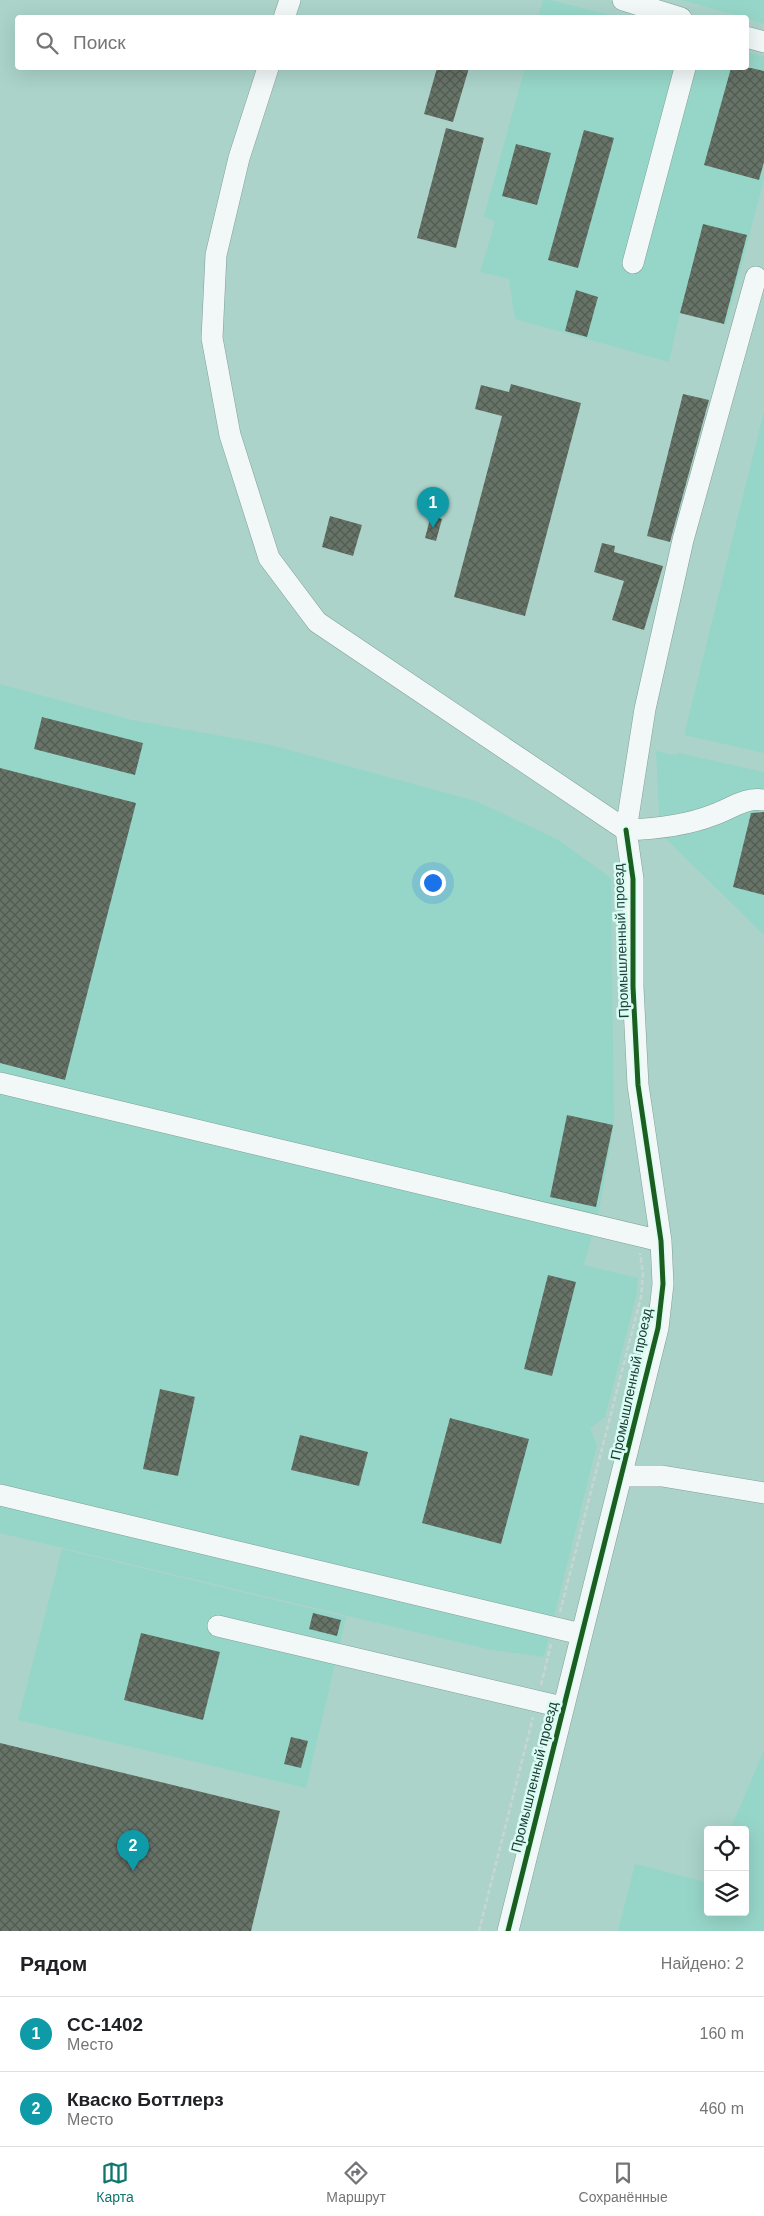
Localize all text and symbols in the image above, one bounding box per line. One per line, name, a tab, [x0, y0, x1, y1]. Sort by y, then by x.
search box	[15, 15, 749, 70]
icon: search	[33, 29, 61, 57]
text: Поиск	[73, 32, 126, 53]
pin: 1	[417, 487, 449, 528]
street label: Промышленный проезд	[610, 863, 632, 1019]
your location	[420, 870, 446, 896]
street label: Промышленный проезд	[607, 1307, 655, 1461]
street label: Промышленный проезд	[508, 1700, 560, 1854]
map controls	[704, 1826, 749, 1916]
button: locate	[704, 1826, 749, 1871]
pin: 2	[117, 1830, 149, 1871]
button: layers	[704, 1871, 749, 1916]
text: Рядом	[20, 1952, 87, 1975]
text: Найдено: 2	[661, 1955, 744, 1972]
text: СС-1402	[67, 2014, 143, 2035]
text: 1	[32, 2025, 40, 2042]
text: 160 m	[700, 2025, 744, 2042]
text: Место	[67, 2036, 113, 2053]
text: Кваско Боттлерз	[67, 2089, 224, 2110]
text: 2	[32, 2100, 40, 2117]
text: 460 m	[700, 2100, 744, 2117]
text: Место	[67, 2111, 113, 2128]
tab: Карта	[96, 2159, 134, 2205]
tab: Маршрут	[326, 2159, 386, 2205]
tab: Сохранённые	[579, 2159, 668, 2205]

